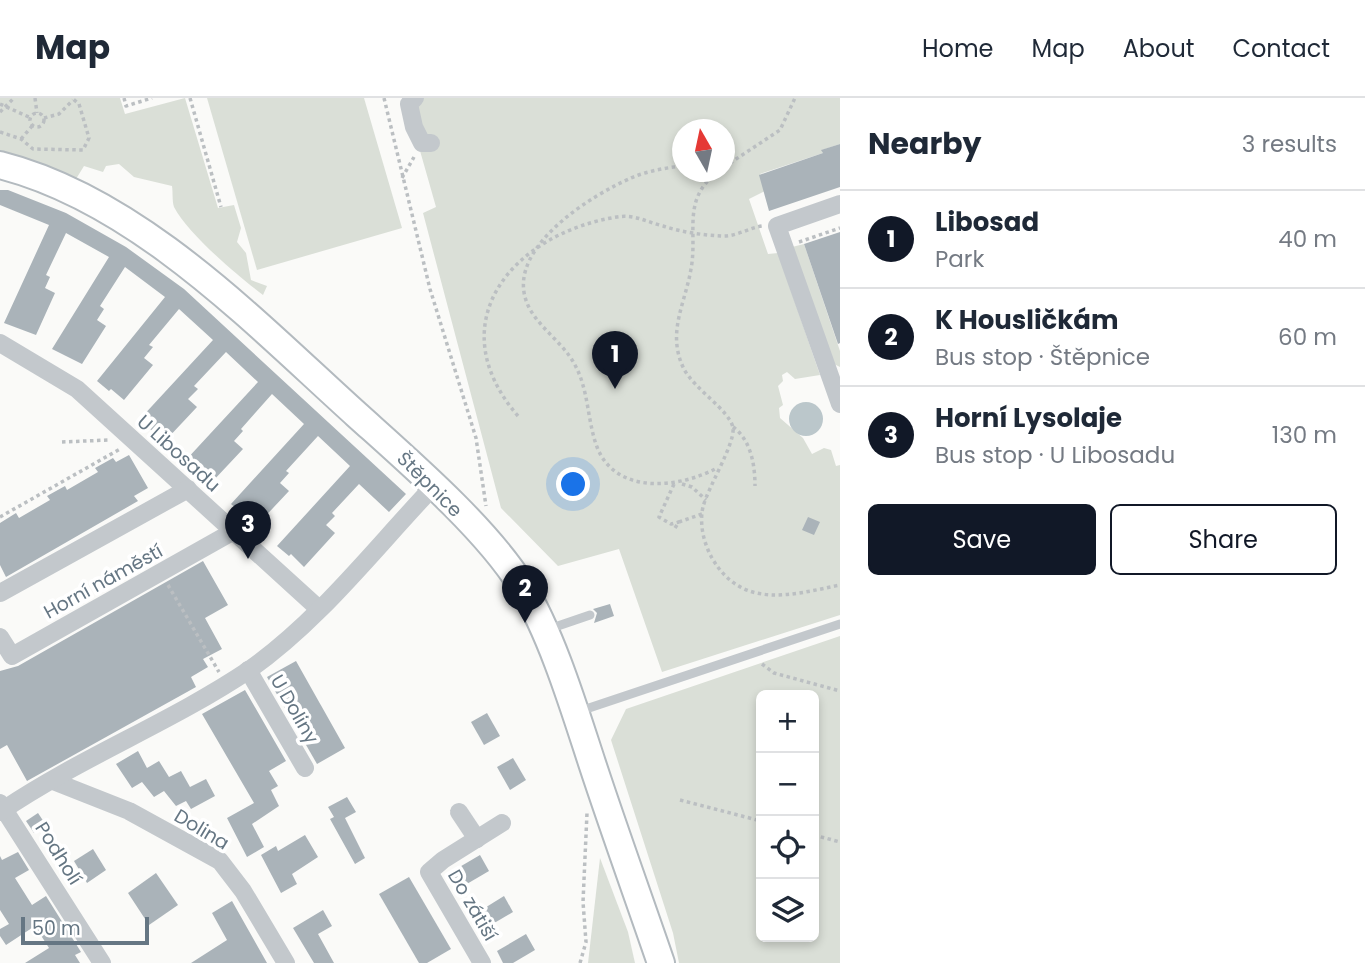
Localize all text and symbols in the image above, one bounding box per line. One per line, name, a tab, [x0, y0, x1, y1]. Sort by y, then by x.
text: Map	[35, 24, 110, 71]
text: Home	[922, 32, 994, 65]
text: Map	[1032, 32, 1085, 65]
text: About	[1123, 32, 1194, 65]
text: Contact	[1232, 32, 1330, 65]
north arrow	[672, 119, 735, 182]
text: Nearby	[868, 122, 982, 165]
text: 3 results	[1242, 128, 1337, 160]
text: Libosad	[935, 204, 1039, 240]
text: 1	[887, 223, 895, 255]
text: 40 m	[1278, 223, 1337, 255]
text: Park	[935, 243, 984, 275]
text: K Housličkám	[935, 302, 1119, 338]
text: 2	[884, 321, 898, 353]
text: 60 m	[1278, 321, 1337, 353]
pin: 1	[592, 331, 638, 389]
text: Bus stop · Štěpnice	[935, 341, 1150, 373]
text: Horní Lysolaje	[935, 400, 1122, 436]
street label: U Libosadu	[131, 409, 226, 498]
text: 3	[884, 419, 898, 451]
text: 130 m	[1272, 419, 1337, 451]
text: Bus stop · U Libosadu	[935, 439, 1175, 471]
street label: Štěpnice	[391, 446, 468, 523]
your location	[556, 467, 590, 501]
pin: 3	[225, 501, 271, 559]
button: Save	[868, 504, 1096, 575]
button: Share	[1110, 504, 1337, 575]
street label: Horní náměstí	[39, 537, 168, 625]
pin: 2	[502, 565, 548, 623]
street label: U Doliny	[264, 670, 325, 749]
map controls	[756, 690, 819, 942]
button: +	[756, 690, 819, 753]
button: −	[756, 753, 819, 816]
street label: Dolina	[169, 802, 234, 856]
button: locate	[756, 816, 819, 879]
street label: Podholí	[29, 817, 89, 890]
street label: Do zátiší	[441, 865, 504, 946]
button: layers	[756, 879, 819, 942]
scale bar	[21, 914, 149, 946]
text: 50 m	[32, 915, 81, 942]

